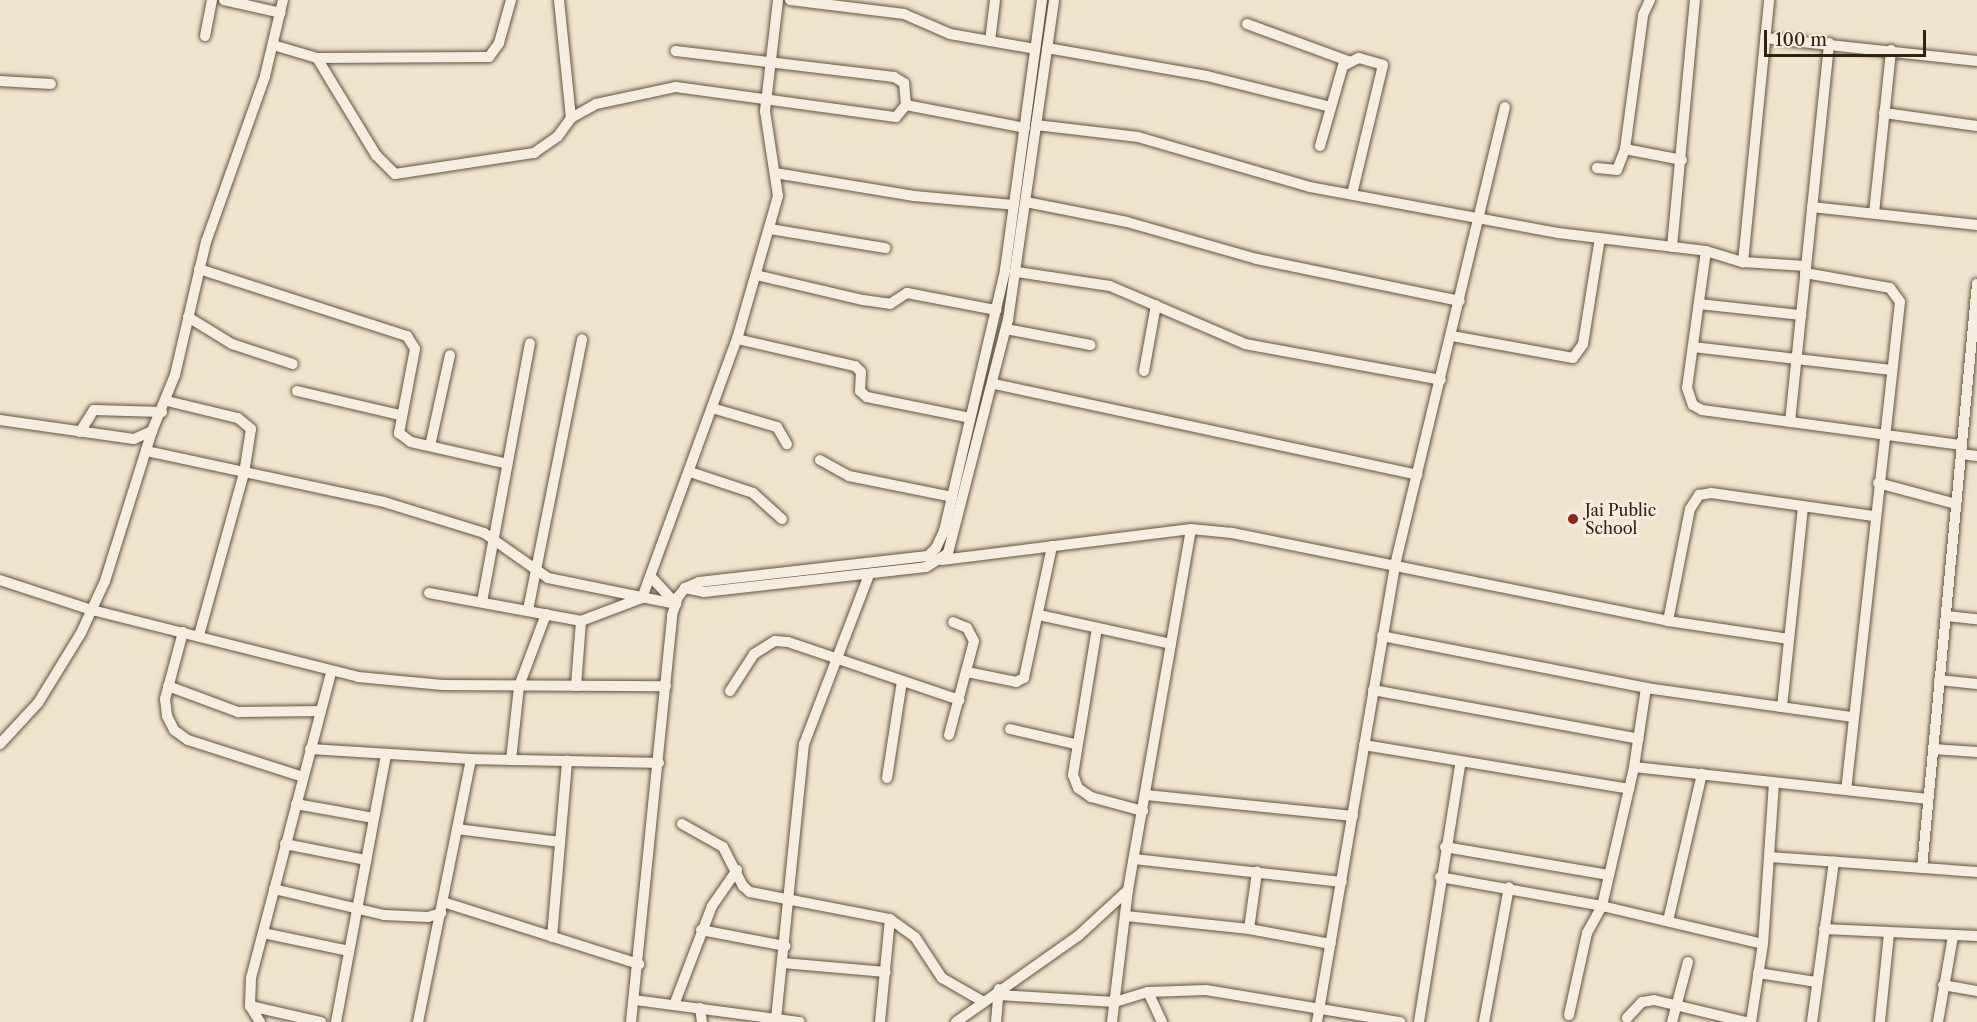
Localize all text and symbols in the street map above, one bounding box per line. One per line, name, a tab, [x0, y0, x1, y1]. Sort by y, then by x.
scale bar	[1767, 18, 1929, 56]
text: 100 m	[1775, 29, 1827, 51]
place label: Jai Public School	[1585, 500, 1656, 538]
marker: Jai Public School	[1566, 512, 1580, 526]

